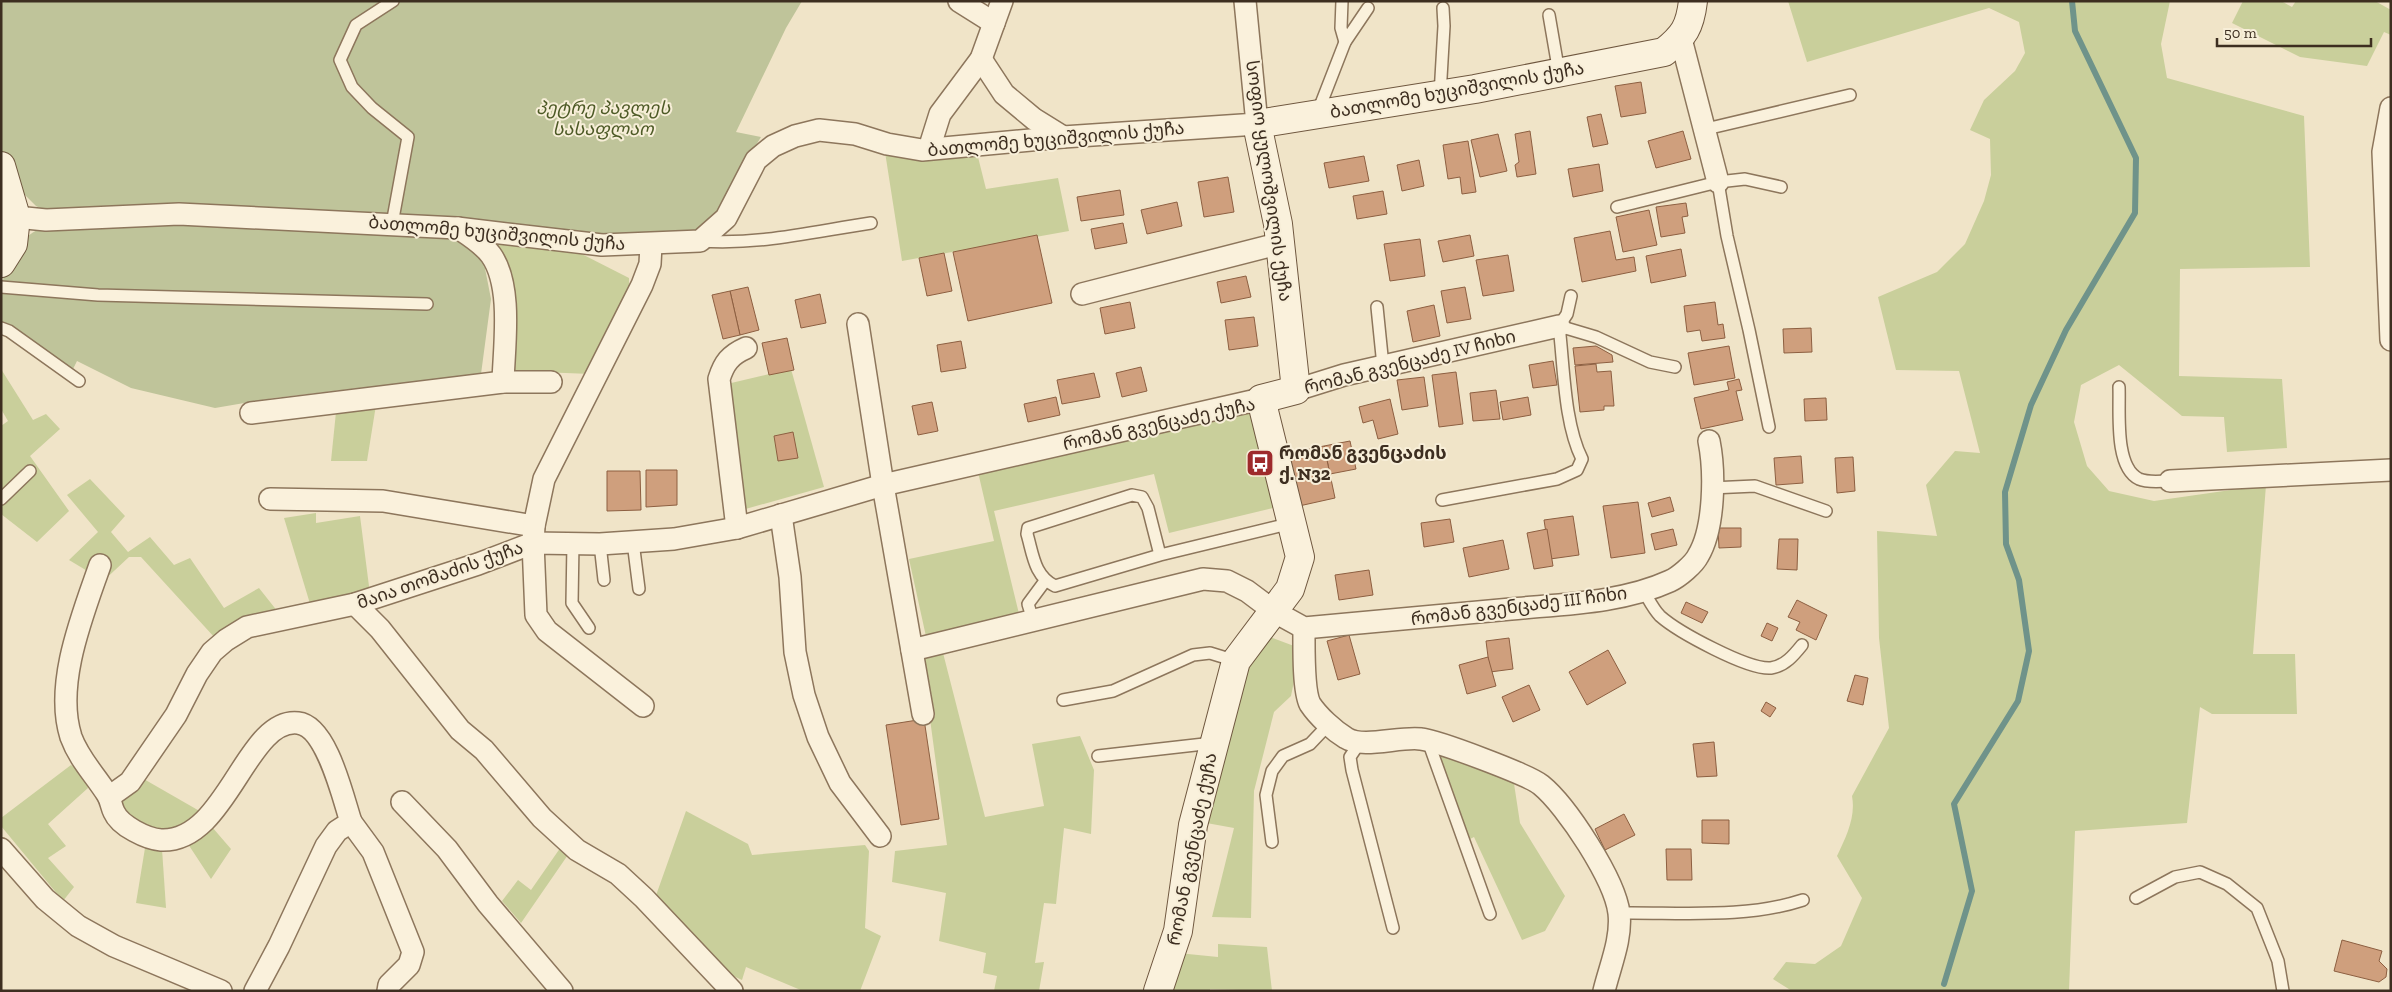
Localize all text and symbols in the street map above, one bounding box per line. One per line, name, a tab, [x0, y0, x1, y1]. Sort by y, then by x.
scale bar	[2217, 15, 2371, 47]
text: 50 m	[2224, 24, 2257, 42]
street label: ბათლომე ხუციშვილის ქუჩა	[1328, 57, 1586, 123]
street label: სოფიო ყულოშვილის ქუჩა	[1241, 59, 1297, 303]
park label: პეტრე პავლეს სასაფლაო	[536, 97, 671, 140]
street label: ბათლომე ხუციშვილის ქუჩა	[927, 117, 1185, 161]
street label: ბათლომე ხუციშვილის ქუჩა	[368, 211, 626, 255]
street label: რომან გვენცაძე IV ჩიხი	[1302, 325, 1518, 399]
street label: რომან გვენცაძე ქუჩა	[1061, 393, 1257, 455]
place label: რომან გვენცაძის ქ. N32	[1279, 442, 1447, 485]
bus stop icon: რომან გვენცაძის ქ. N32	[1245, 448, 1275, 478]
street label: მაია თომაძის ქუჩა	[354, 536, 526, 614]
street label: რომან გვენცაძე III ჩიხი	[1410, 582, 1628, 630]
street label: რომან გვენცაძე ქუჩა	[1163, 751, 1221, 947]

